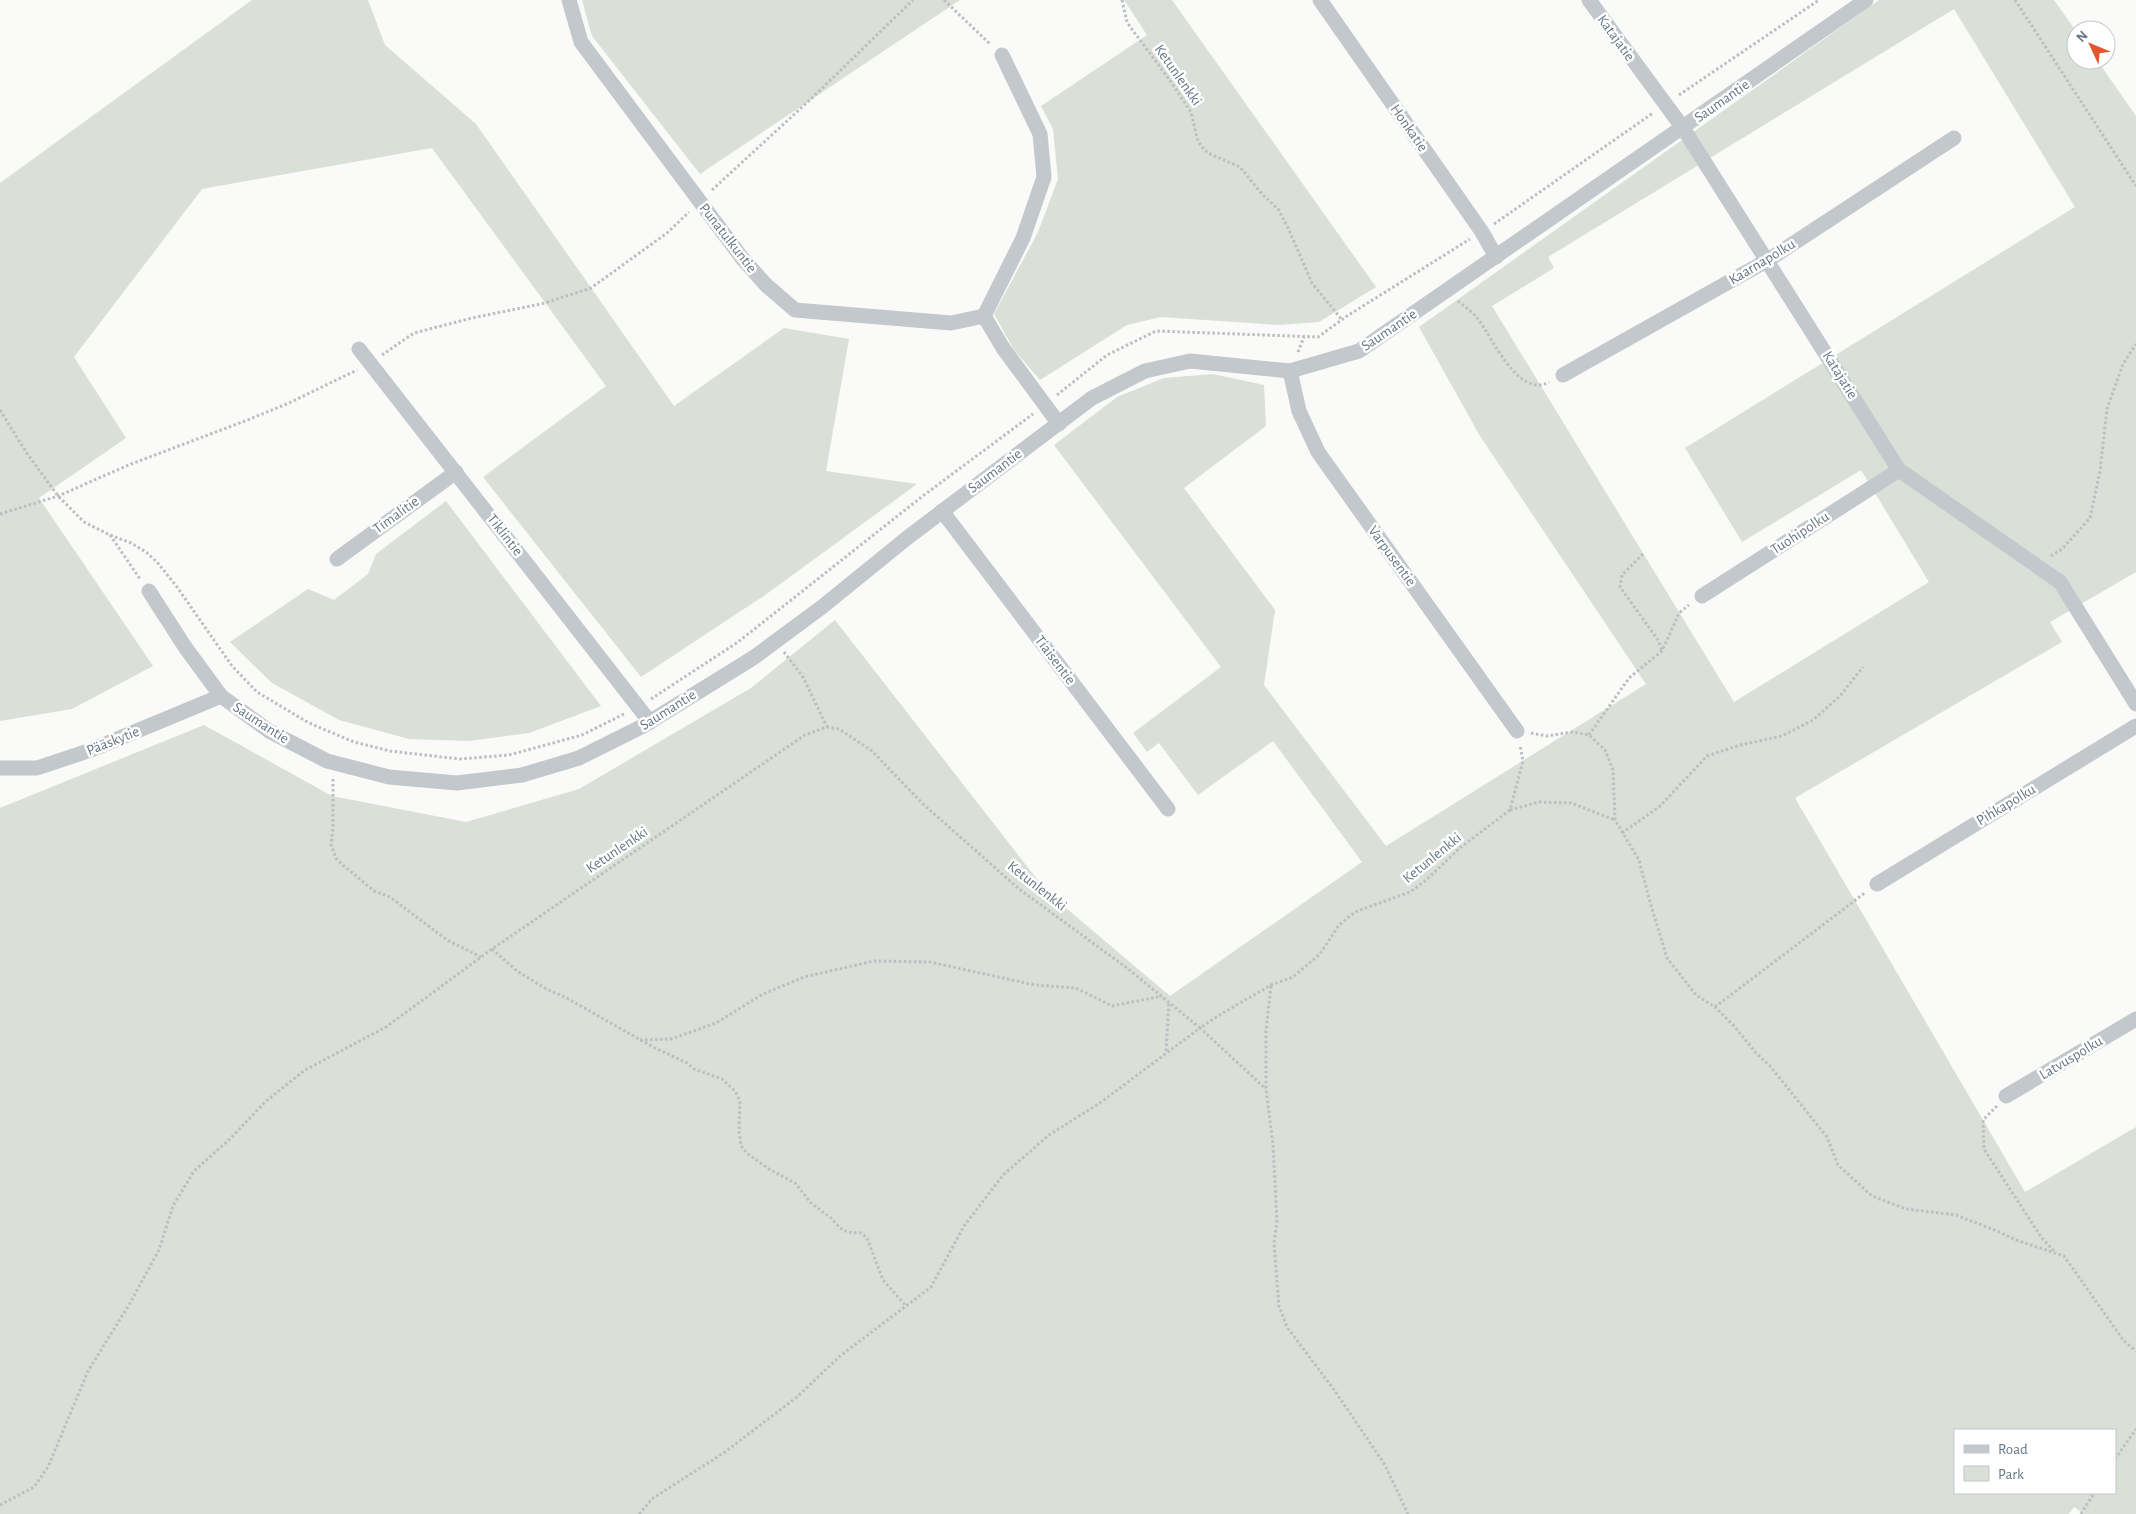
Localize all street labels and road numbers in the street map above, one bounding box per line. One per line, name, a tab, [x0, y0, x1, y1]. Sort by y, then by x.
street label: Katajatie	[1594, 12, 1638, 64]
street label: Ketunlenkki	[1152, 42, 1204, 108]
street label: Saumantie	[1692, 77, 1752, 125]
street label: Honkatie	[1387, 102, 1431, 154]
street label: Punatulkuntie	[696, 201, 760, 276]
street label: Kaarnapolku	[1726, 236, 1798, 288]
street label: Saumantie	[1359, 306, 1419, 354]
street label: Katajatie	[1820, 349, 1860, 401]
street label: Saumantie	[965, 446, 1025, 496]
street label: Timalitie	[370, 493, 422, 537]
street label: Tuohipolku	[1768, 509, 1832, 557]
street label: Tiklintie	[484, 511, 526, 559]
street label: Varpusentie	[1365, 523, 1419, 589]
street label: Tiaisentie	[1032, 633, 1078, 687]
street label: Saumantie	[637, 687, 699, 733]
street label: Saumantie	[230, 700, 292, 747]
street label: Pääskytie	[85, 724, 142, 758]
street label: Pihkapolku	[1974, 781, 2038, 828]
street label: Ketunlenkki	[584, 824, 650, 876]
street label: Ketunlenkki	[1400, 830, 1464, 886]
street label: Ketunlenkki	[1005, 858, 1069, 914]
street label: Latvuspolku	[2037, 1033, 2105, 1083]

